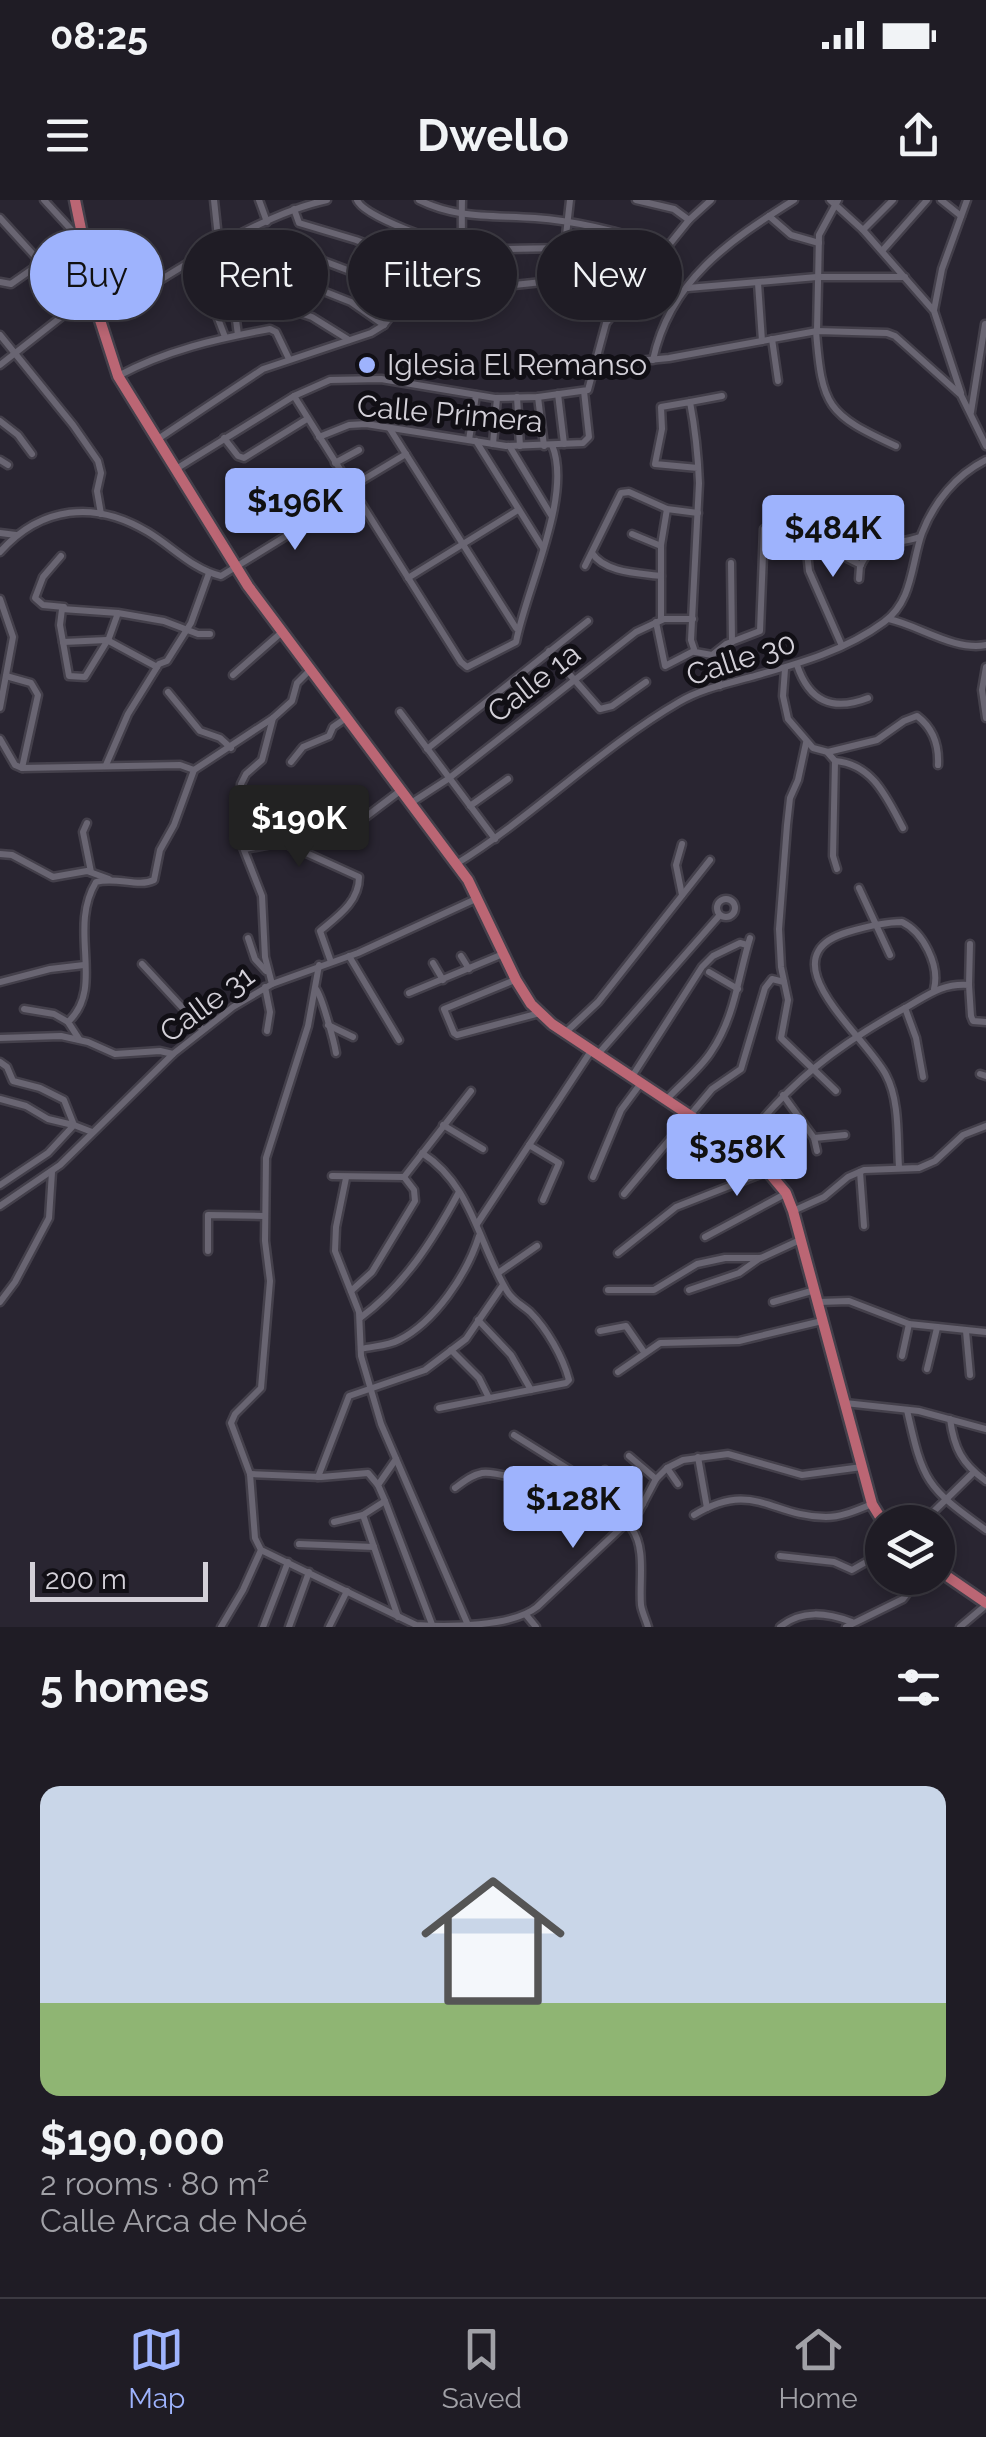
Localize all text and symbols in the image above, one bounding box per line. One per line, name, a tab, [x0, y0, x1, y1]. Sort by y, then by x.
text: 08:25	[50, 13, 148, 58]
icon: menu	[40, 108, 95, 163]
icon: share	[891, 108, 946, 163]
text: Dwello	[417, 109, 569, 162]
chip: Buy	[30, 230, 163, 320]
chip: Rent	[183, 230, 328, 320]
chip: Filters	[348, 230, 517, 320]
chip: New	[537, 230, 682, 320]
place label: Iglesia El Remanso	[387, 347, 647, 382]
marker: Iglesia El Remanso	[356, 354, 378, 376]
street label: Calle Primera	[356, 388, 544, 439]
pin: $196K	[225, 468, 365, 553]
text: $196K	[247, 482, 343, 519]
pin: $484K	[763, 495, 903, 580]
text: $484K	[784, 509, 882, 546]
street label: Calle 30	[682, 624, 800, 693]
street label: Calle 1a	[480, 636, 587, 730]
pin: $190K	[229, 785, 369, 870]
text: $190K	[251, 799, 347, 836]
street label: Calle 31	[153, 958, 261, 1049]
pin: $358K	[667, 1114, 807, 1199]
text: $358K	[689, 1128, 785, 1165]
pin: $128K	[503, 1466, 643, 1551]
text: $128K	[526, 1480, 620, 1517]
map controls	[865, 1505, 955, 1595]
button: layers	[865, 1505, 955, 1595]
scale bar	[30, 1557, 208, 1602]
text: 200 m	[45, 1563, 127, 1596]
icon: filters	[891, 1660, 946, 1715]
text: 5 homes	[40, 1663, 209, 1712]
icon: home	[403, 1851, 583, 2031]
text: $190,000	[40, 2116, 225, 2165]
text: 2 rooms · 80 m²	[40, 2165, 269, 2202]
text: Calle Arca de Noé	[40, 2202, 307, 2239]
tab: Map	[128, 2322, 185, 2415]
tab: Saved	[442, 2322, 522, 2415]
tab: Home	[778, 2322, 858, 2415]

